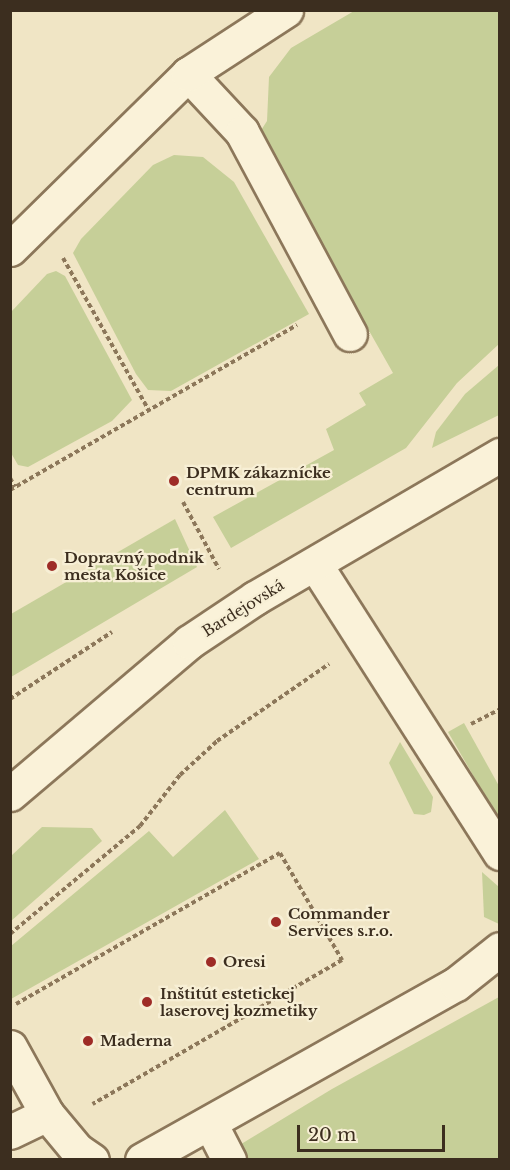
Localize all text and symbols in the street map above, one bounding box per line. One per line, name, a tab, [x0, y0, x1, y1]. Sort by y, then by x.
place label: DPMK zákaznícke centrum	[186, 463, 331, 498]
marker: DPMK zákaznícke centrum	[167, 474, 181, 488]
place label: Dopravný podnik mesta Košice	[64, 548, 204, 583]
marker: Dopravný podnik mesta Košice	[45, 559, 59, 573]
street label: Bardejovská	[199, 576, 287, 640]
place label: Commander Services s.r.o.	[288, 904, 393, 939]
marker: Commander Services s.r.o.	[269, 915, 283, 929]
place label: Oresi	[223, 953, 266, 971]
marker: Oresi	[204, 955, 218, 969]
place label: Inštitút estetickej laserovej kozmetiky	[160, 984, 317, 1019]
marker: Inštitút estetickej laserovej kozmetiky	[138, 993, 156, 1011]
place label: Maderna	[100, 1032, 172, 1050]
marker: Maderna	[81, 1034, 95, 1048]
scale bar	[300, 1113, 448, 1151]
text: 20 m	[308, 1124, 356, 1146]

